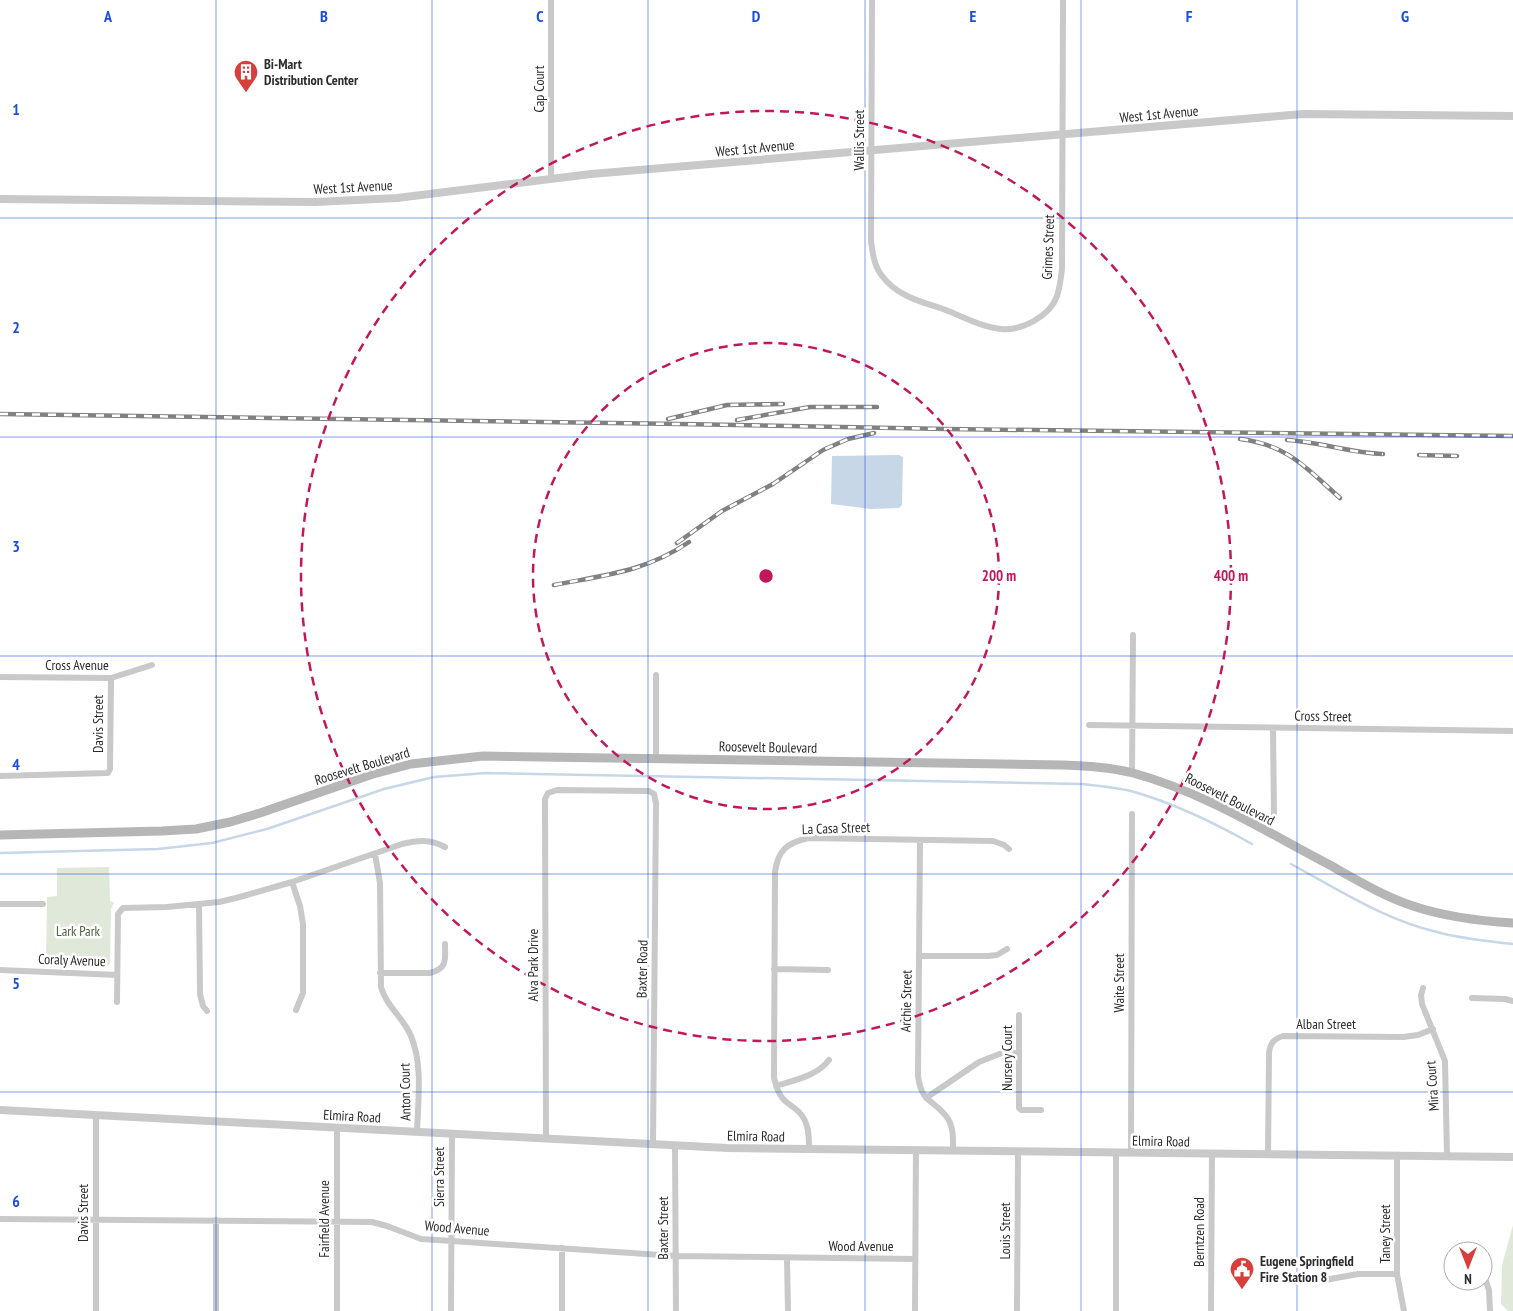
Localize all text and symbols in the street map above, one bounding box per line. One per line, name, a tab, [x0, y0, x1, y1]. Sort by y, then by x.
text: A	[103, 6, 113, 26]
text: B	[320, 6, 328, 26]
text: C	[536, 6, 544, 26]
text: D	[752, 6, 761, 26]
text: E	[970, 6, 977, 26]
text: F	[1186, 6, 1193, 26]
text: G	[1401, 6, 1409, 26]
place label: Bi-Mart Distribution Center	[264, 55, 359, 89]
building icon: Bi-Mart Distribution Center	[233, 59, 259, 93]
street label: Cap Court	[530, 65, 548, 113]
text: 1	[12, 99, 20, 119]
street label: West 1st Avenue	[1119, 102, 1199, 126]
street label: Wallis Street	[850, 109, 868, 170]
street label: West 1st Avenue	[715, 136, 795, 160]
street label: West 1st Avenue	[313, 176, 393, 198]
street label: Grimes Street	[1038, 214, 1058, 280]
text: 2	[12, 317, 20, 337]
text: 3	[12, 536, 20, 556]
text: 200 m	[982, 566, 1016, 585]
text: 400 m	[1214, 566, 1248, 585]
centre of rings	[757, 567, 775, 585]
street label: Cross Avenue	[45, 656, 109, 674]
street label: Davis Street	[89, 695, 107, 753]
street label: Cross Street	[1294, 706, 1352, 726]
street label: Roosevelt Boulevard	[719, 737, 817, 757]
street label: Roosevelt Boulevard	[312, 743, 412, 789]
text: 4	[12, 754, 20, 774]
street label: Roosevelt Boulevard	[1182, 769, 1278, 829]
street label: La Casa Street	[802, 818, 871, 838]
park label: Lark Park	[56, 922, 101, 940]
street label: Alva Park Drive	[524, 928, 542, 1001]
street label: Baxter Road	[632, 940, 652, 998]
street label: Coraly Avenue	[38, 950, 106, 970]
street label: Waite Street	[1110, 953, 1128, 1013]
street label: Archie Street	[896, 970, 916, 1032]
text: 5	[12, 973, 20, 993]
street label: Alban Street	[1296, 1015, 1356, 1033]
street label: Nursery Court	[998, 1025, 1016, 1091]
street label: Mira Court	[1421, 1060, 1443, 1112]
street label: Anton Court	[395, 1063, 415, 1121]
street label: Elmira Road	[323, 1106, 381, 1126]
street label: Elmira Road	[727, 1126, 785, 1146]
street label: Elmira Road	[1132, 1131, 1190, 1151]
street label: Sierra Street	[430, 1147, 448, 1207]
street label: Fairfield Avenue	[315, 1180, 333, 1258]
street label: Davis Street	[74, 1184, 92, 1242]
text: 6	[12, 1191, 20, 1211]
street label: Baxter Street	[654, 1196, 672, 1260]
street label: Berntzen Road	[1190, 1197, 1208, 1267]
street label: Louis Street	[996, 1202, 1014, 1260]
street label: Taney Street	[1376, 1204, 1394, 1264]
street label: Wood Avenue	[424, 1216, 490, 1240]
street label: Wood Avenue	[828, 1237, 894, 1255]
north arrow	[1443, 1241, 1493, 1291]
place label: Eugene Springfield Fire Station 8	[1260, 1252, 1354, 1286]
public building icon: Eugene Springfield Fire Station 8	[1229, 1256, 1255, 1290]
text: N	[1464, 1270, 1472, 1288]

